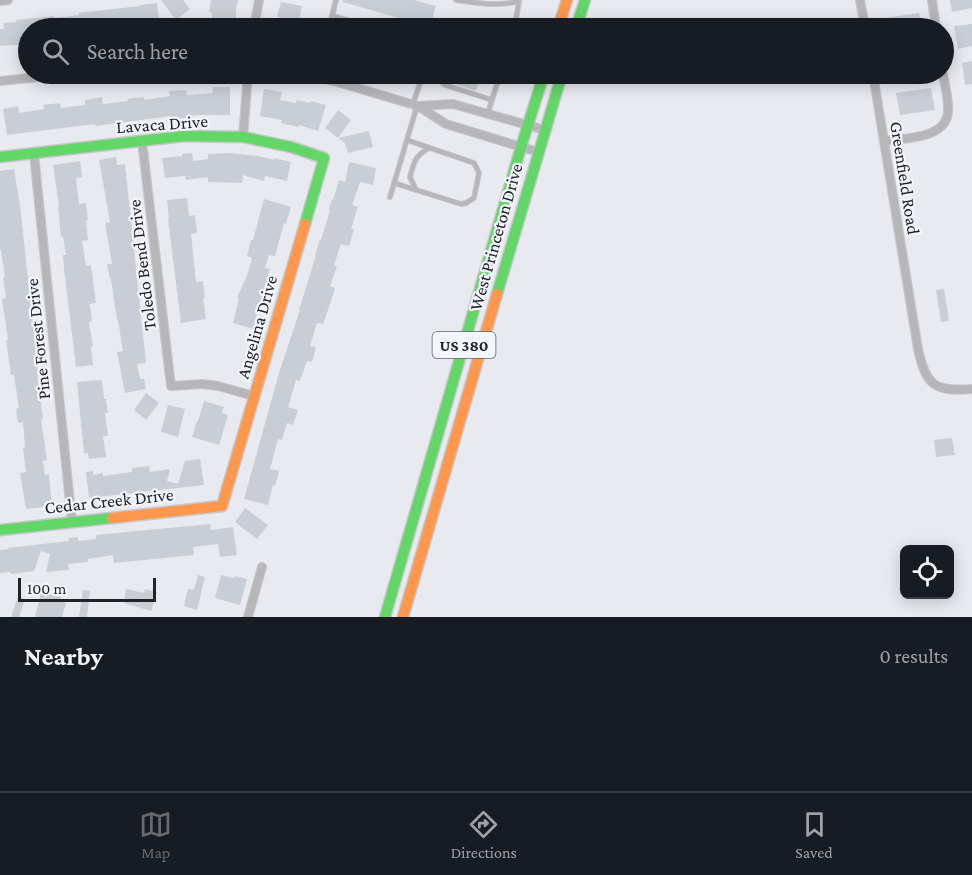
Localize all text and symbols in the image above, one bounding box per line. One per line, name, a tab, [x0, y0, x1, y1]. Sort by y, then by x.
search box	[18, 18, 954, 84]
icon: search	[39, 35, 72, 68]
text: Search here	[87, 39, 188, 64]
street label: Lavaca Drive	[115, 111, 209, 137]
street label: Greenfield Road	[886, 120, 924, 237]
street label: West Princeton Drive	[465, 161, 527, 313]
street label: Toledo Bend Drive	[124, 198, 160, 332]
street label: Angelina Drive	[233, 273, 281, 381]
street label: Pine Forest Drive	[22, 277, 54, 401]
road number: US 380	[432, 332, 496, 358]
street label: Cedar Creek Drive	[44, 484, 175, 518]
map controls	[900, 545, 954, 599]
button: locate	[900, 545, 954, 599]
scale bar	[18, 575, 156, 602]
text: 100 m	[27, 580, 66, 597]
text: Nearby	[24, 642, 103, 671]
text: 0 results	[879, 645, 948, 667]
tab: Map	[139, 808, 172, 861]
tab: Directions	[451, 808, 517, 861]
tab: Saved	[795, 808, 833, 861]

